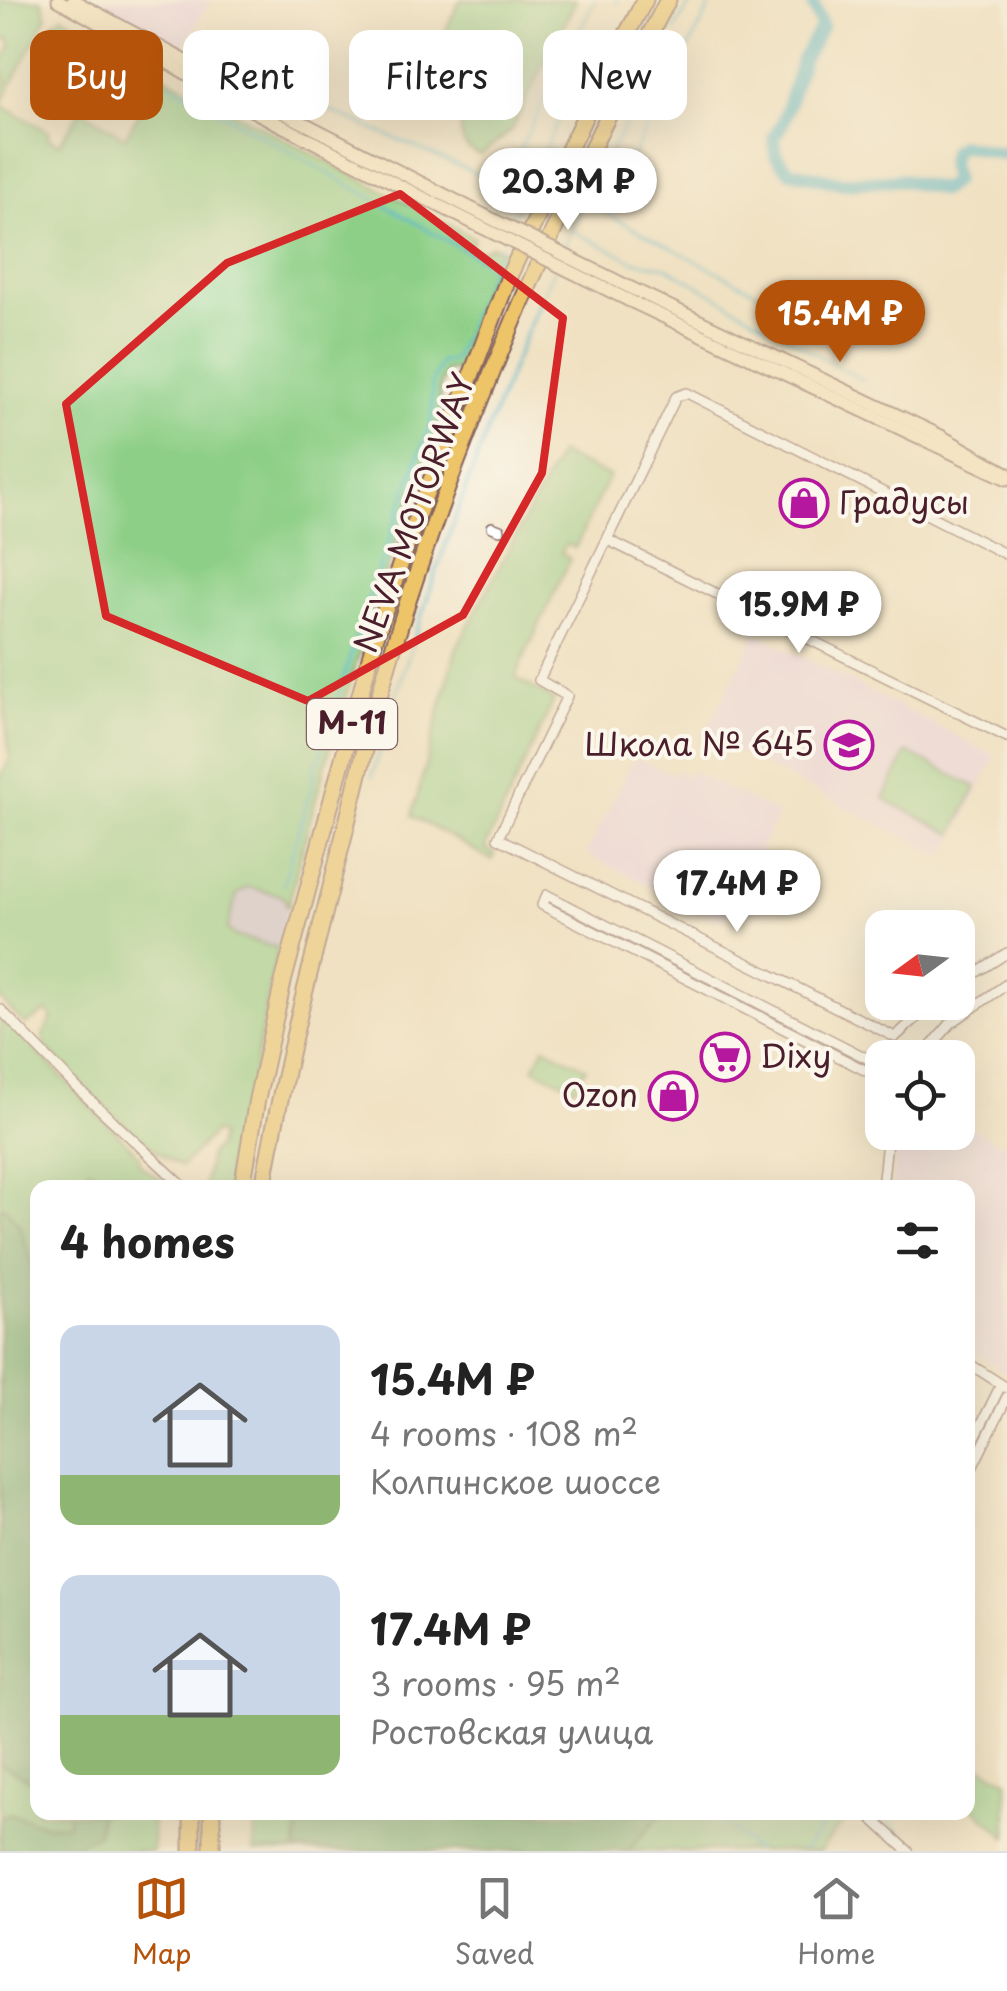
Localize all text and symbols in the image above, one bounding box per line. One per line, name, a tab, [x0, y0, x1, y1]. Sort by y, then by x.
chip: Buy	[30, 30, 163, 120]
chip: Rent	[183, 30, 329, 120]
chip: Filters	[349, 30, 523, 120]
chip: New	[543, 30, 687, 120]
pin: 20.3M ₽	[476, 148, 660, 233]
text: 20.3M ₽	[501, 156, 635, 204]
pin: 15.4M ₽	[748, 280, 932, 365]
text: 15.4M ₽	[777, 288, 903, 336]
street label: NEVA MOTORWAY	[340, 366, 486, 659]
shop icon: Градусы	[778, 477, 830, 529]
place label: Градусы	[839, 477, 969, 525]
pin: 15.9M ₽	[707, 571, 891, 656]
text: 15.9M ₽	[739, 579, 859, 627]
road number: М-11	[307, 699, 397, 749]
place label: Школа № 645	[585, 719, 814, 767]
school or university icon: Школа № 645	[823, 719, 875, 771]
pin: 17.4M ₽	[645, 850, 829, 935]
text: 17.4M ₽	[676, 858, 798, 906]
north arrow	[865, 910, 975, 1020]
map controls	[865, 910, 975, 1150]
supermarket icon: Dixy	[699, 1031, 751, 1083]
place label: Dixy	[760, 1031, 831, 1079]
button: locate	[865, 1040, 975, 1150]
place label: Ozon	[561, 1070, 638, 1118]
shop icon: Ozon	[647, 1070, 699, 1122]
text: 4 homes	[60, 1209, 235, 1272]
icon: filters	[890, 1213, 945, 1268]
text: 15.4M ₽	[370, 1346, 535, 1409]
icon: home	[140, 1365, 260, 1485]
text: 4 rooms · 108 m²	[370, 1409, 638, 1457]
text: Колпинское шоссе	[370, 1457, 661, 1505]
text: 17.4M ₽	[370, 1596, 531, 1659]
icon: home	[140, 1615, 260, 1735]
text: 3 rooms · 95 m²	[370, 1659, 621, 1707]
text: Ростовская улица	[370, 1707, 653, 1755]
tab: Map	[132, 1871, 191, 1974]
tab: Saved	[455, 1871, 534, 1974]
tab: Home	[797, 1871, 875, 1974]

